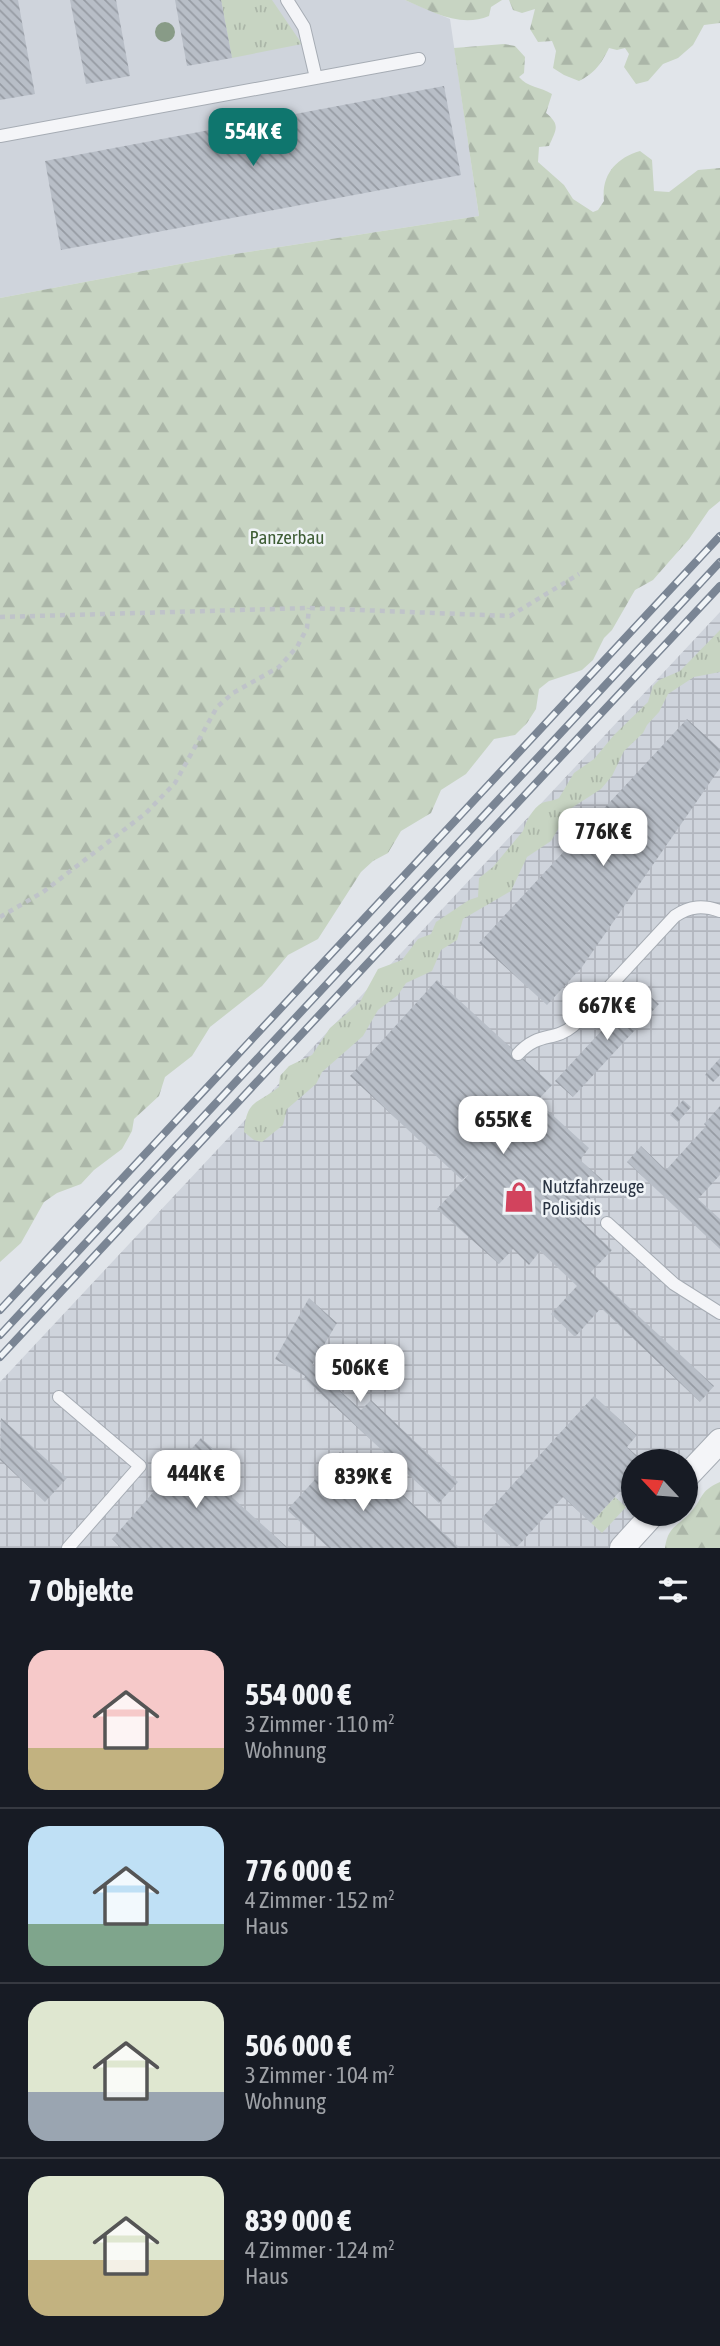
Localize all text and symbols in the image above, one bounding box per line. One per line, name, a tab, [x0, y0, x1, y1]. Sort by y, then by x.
pin: 554K €	[196, 108, 310, 168]
text: 554K €	[224, 118, 282, 144]
park label: Panzerbau	[250, 526, 324, 548]
pin: 776K €	[546, 808, 660, 868]
text: 776K €	[574, 818, 632, 844]
pin: 667K €	[550, 982, 664, 1042]
text: 667K €	[578, 992, 636, 1018]
pin: 655K €	[446, 1096, 560, 1156]
text: 655K €	[474, 1106, 532, 1132]
place label: Nutzfahrzeuge Polisidis	[542, 1175, 644, 1219]
shop icon: Nutzfahrzeuge Polisidis	[502, 1180, 536, 1214]
pin: 506K €	[303, 1344, 417, 1404]
text: 506K €	[331, 1354, 389, 1380]
north arrow	[621, 1449, 698, 1526]
map controls	[621, 1449, 698, 1526]
pin: 444K €	[139, 1450, 253, 1510]
pin: 839K €	[306, 1454, 420, 1513]
text: 444K €	[167, 1460, 225, 1486]
text: 839K €	[334, 1463, 392, 1489]
icon: filters	[654, 1571, 692, 1609]
text: 7 Objekte	[28, 1573, 134, 1607]
text: 554 000 €	[245, 1677, 351, 1711]
icon: home	[84, 1678, 168, 1762]
text: 3 Zimmer · 110 m²	[245, 1711, 395, 1737]
text: Wohnung	[245, 1737, 326, 1763]
text: 776 000 €	[245, 1853, 351, 1887]
icon: home	[84, 1854, 168, 1938]
text: 4 Zimmer · 152 m²	[245, 1887, 395, 1913]
text: Haus	[245, 1913, 288, 1939]
text: 506 000 €	[245, 2028, 351, 2062]
icon: home	[84, 2029, 168, 2113]
text: 3 Zimmer · 104 m²	[245, 2062, 395, 2088]
text: Wohnung	[245, 2088, 326, 2114]
text: 839 000 €	[245, 2203, 351, 2237]
icon: home	[84, 2204, 168, 2288]
text: 4 Zimmer · 124 m²	[245, 2237, 395, 2263]
text: Haus	[245, 2263, 288, 2289]

